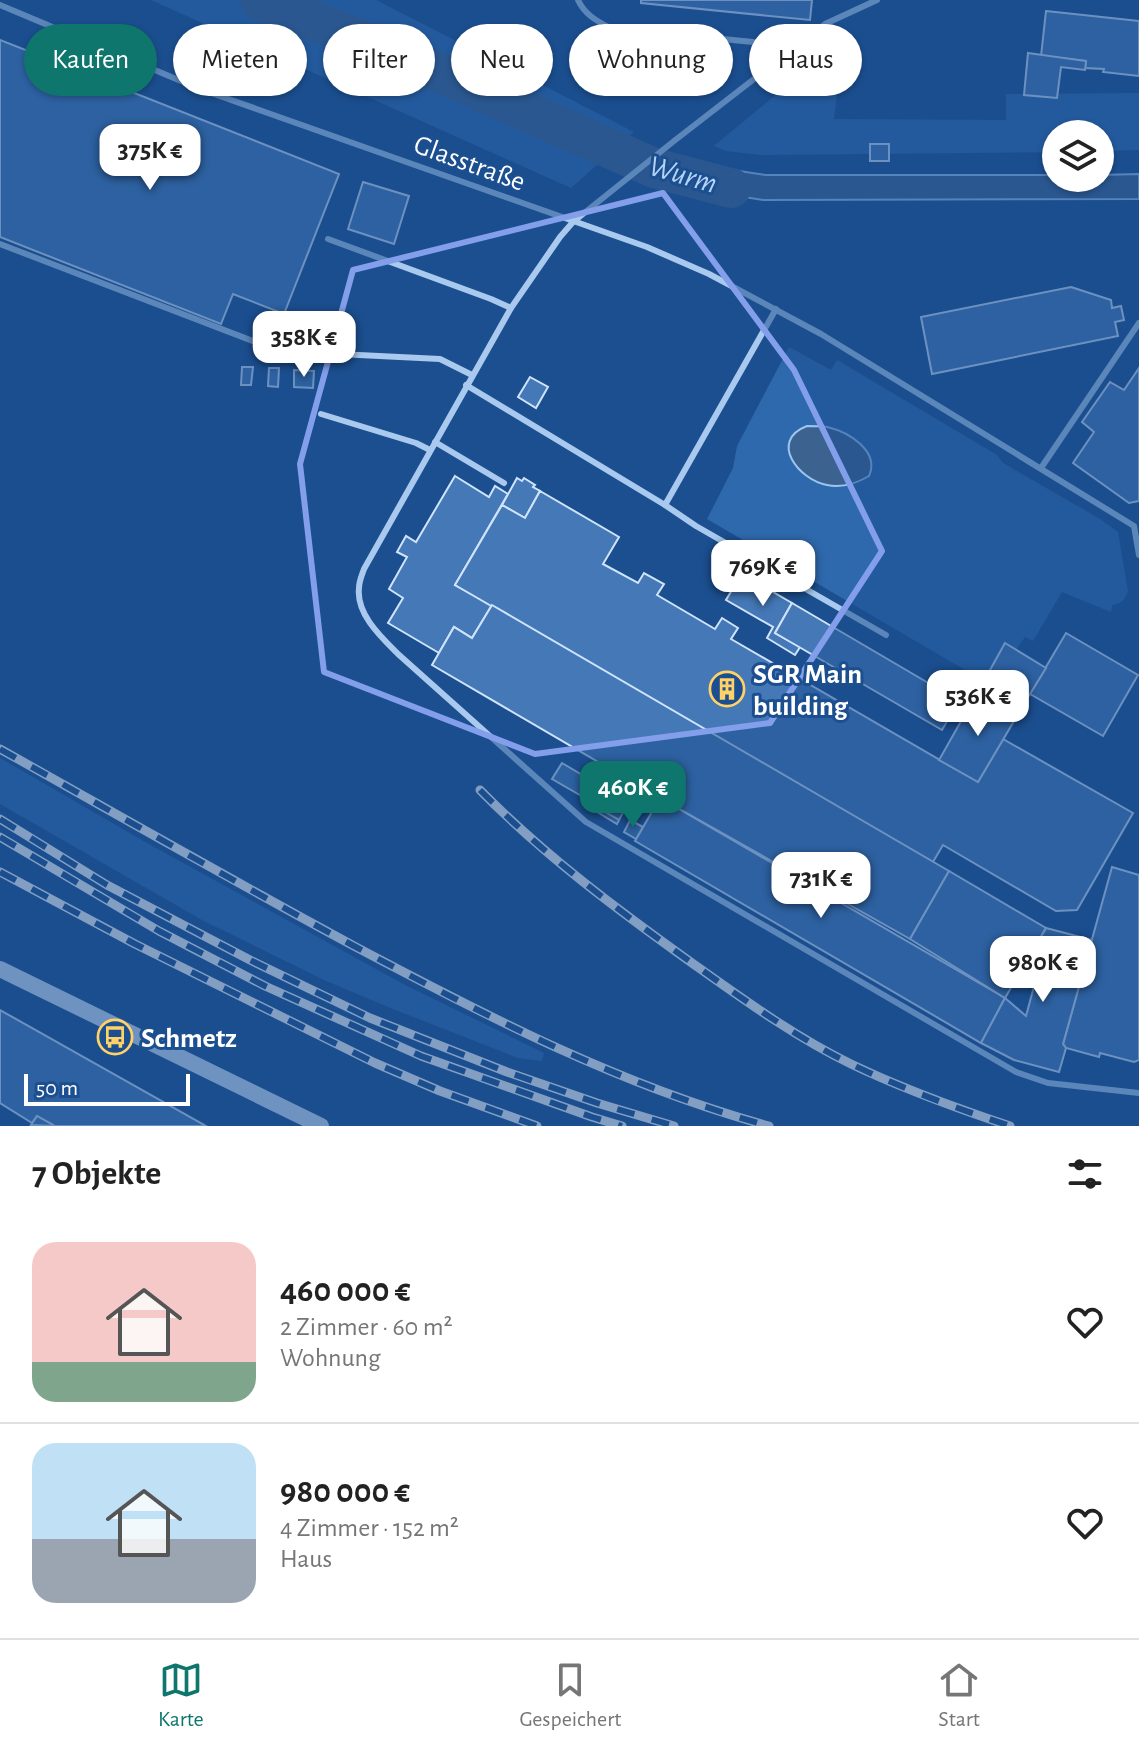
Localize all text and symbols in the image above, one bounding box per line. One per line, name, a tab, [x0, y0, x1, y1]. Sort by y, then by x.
chip: Kaufen	[24, 24, 157, 96]
chip: Mieten	[173, 24, 307, 96]
chip: Filter	[323, 24, 435, 96]
chip: Neu	[451, 24, 553, 96]
chip: Wohnung	[569, 24, 733, 96]
chip: Haus	[749, 24, 862, 96]
map controls	[1042, 120, 1114, 192]
button: layers	[1042, 120, 1114, 192]
pin: 375K €	[85, 124, 215, 192]
street label: Glasstraße	[410, 131, 529, 197]
text: 375K €	[118, 137, 182, 163]
water label: Wurm	[645, 151, 720, 199]
pin: 358K €	[239, 311, 369, 379]
text: 358K €	[271, 324, 337, 350]
pin: 769K €	[698, 540, 828, 608]
text: 769K €	[729, 553, 797, 579]
place label: SGR Main building	[753, 661, 862, 721]
building icon: SGR Main building	[708, 670, 746, 708]
pin: 536K €	[913, 670, 1043, 738]
text: 536K €	[945, 683, 1011, 709]
pin: 460K €	[568, 761, 698, 829]
text: 460K €	[598, 774, 668, 800]
pin: 731K €	[756, 852, 886, 920]
text: 731K €	[789, 865, 853, 891]
pin: 980K €	[978, 936, 1108, 1004]
text: 980K €	[1008, 949, 1078, 975]
bus stop icon: Schmetz	[96, 1018, 134, 1056]
place label: Schmetz	[141, 1025, 237, 1053]
scale bar	[24, 1070, 190, 1106]
text: 50 m	[36, 1077, 78, 1099]
icon: filters	[1063, 1152, 1107, 1196]
text: 7 Objekte	[32, 1157, 161, 1191]
icon: home	[96, 1274, 192, 1370]
text: 460 000 €	[280, 1274, 411, 1308]
icon: heart	[1063, 1300, 1107, 1344]
text: 2 Zimmer · 60 m²	[280, 1314, 453, 1340]
text: Wohnung	[280, 1345, 381, 1371]
icon: home	[96, 1475, 192, 1571]
text: 980 000 €	[280, 1475, 410, 1509]
icon: heart	[1063, 1501, 1107, 1545]
text: 4 Zimmer · 152 m²	[280, 1515, 459, 1541]
text: Haus	[280, 1546, 332, 1572]
tab: Karte	[158, 1658, 204, 1732]
tab: Gespeichert	[519, 1658, 621, 1732]
tab: Start	[937, 1658, 981, 1732]

